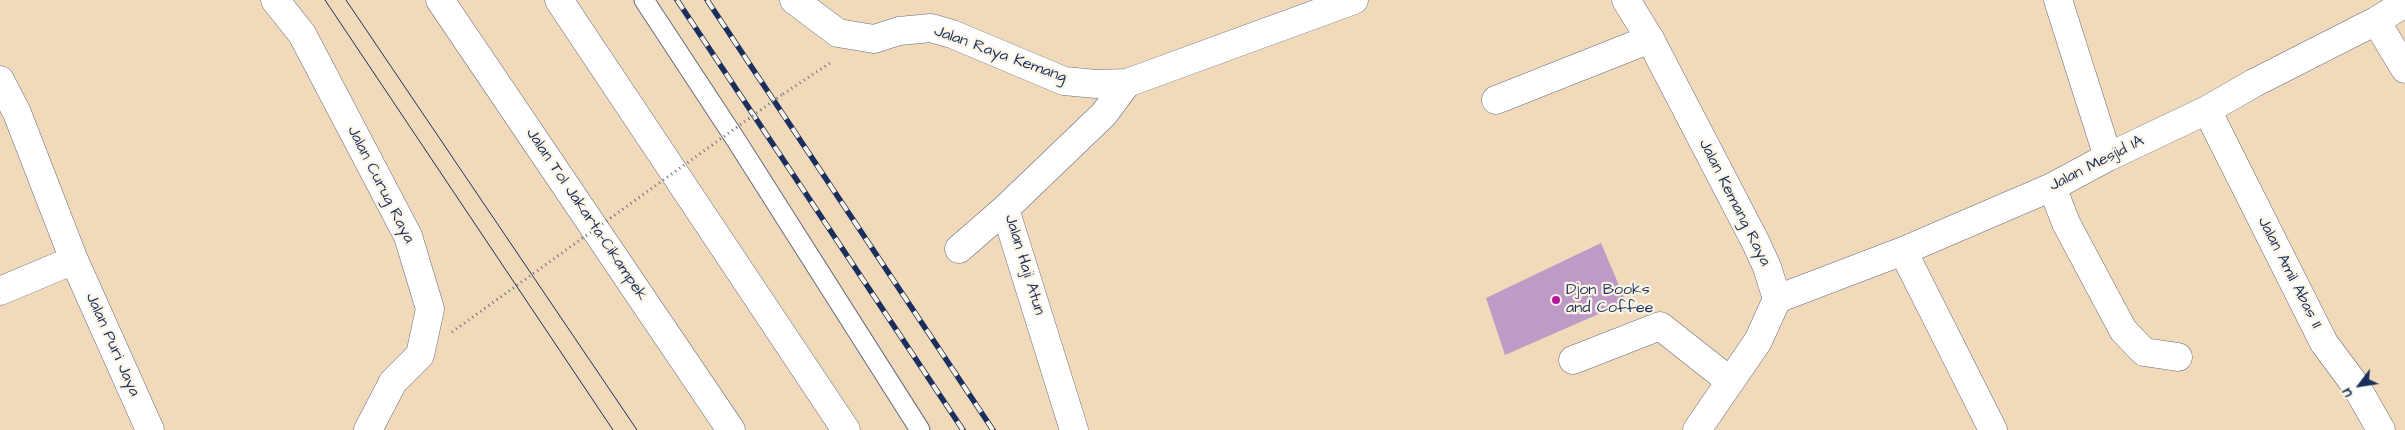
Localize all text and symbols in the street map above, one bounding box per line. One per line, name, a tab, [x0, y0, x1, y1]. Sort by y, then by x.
street label: Jalan Raya Kemang	[931, 22, 1069, 88]
street label: Jalan Curug Raya	[342, 123, 418, 247]
street label: Jalan Tol Jakarta–Cikampek	[521, 125, 651, 305]
street label: Jalan Mesjid 1A	[2046, 132, 2148, 196]
street label: Jalan Kemang Raya	[1694, 136, 1774, 270]
street label: Jalan Haji Atun	[1000, 212, 1048, 318]
street label: Jalan Amil Abas II	[2253, 214, 2325, 332]
place label: Djon Books and Coffee	[1566, 281, 1653, 319]
street label: Jalan Puri Jaya	[81, 290, 143, 400]
marker: Djon Books and Coffee	[1550, 294, 1562, 306]
north arrow	[2335, 360, 2385, 410]
text: U	[2337, 384, 2358, 401]

